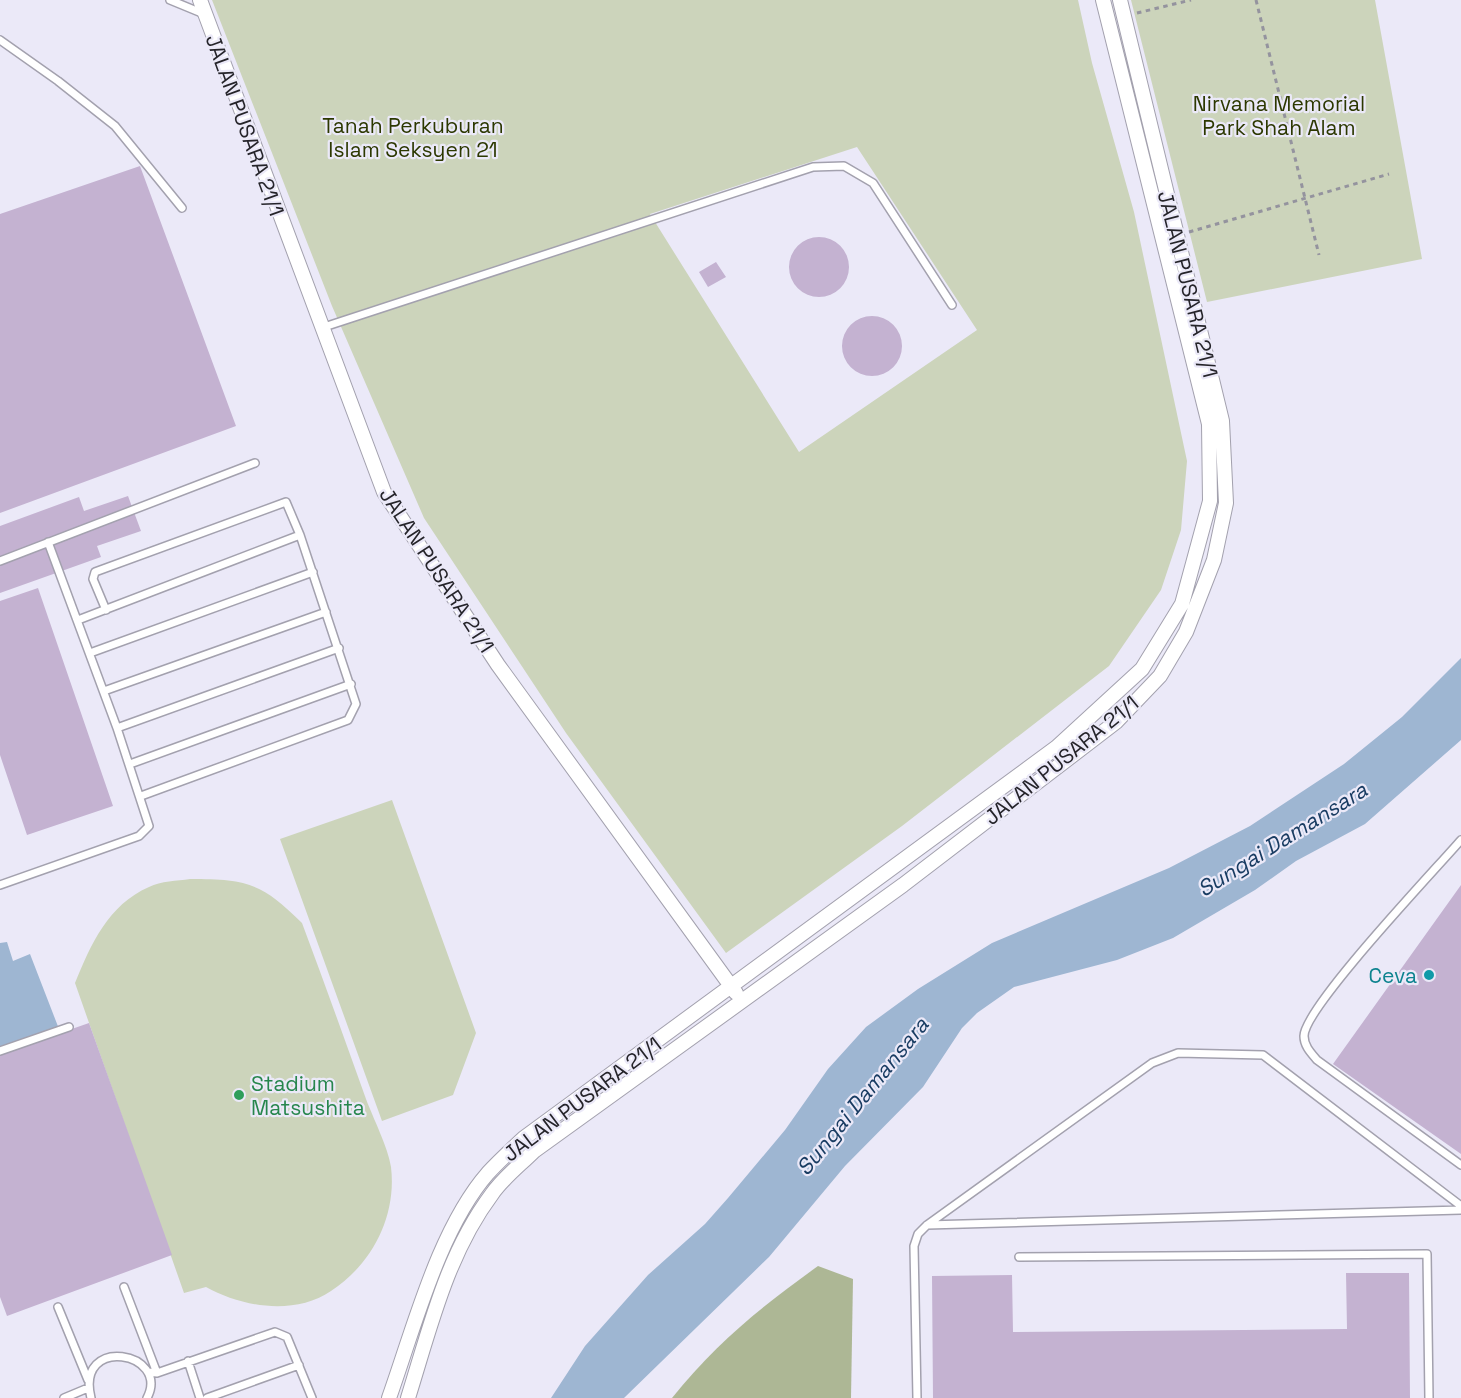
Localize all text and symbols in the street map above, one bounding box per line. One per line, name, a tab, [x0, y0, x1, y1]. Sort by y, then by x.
street label: JALAN PUSARA 21/1	[200, 30, 290, 220]
park label: Nirvana Memorial Park Shah Alam	[1193, 90, 1365, 141]
park label: Tanah Perkuburan Islam Seksyen 21	[322, 112, 504, 163]
street label: JALAN PUSARA 21/1	[1152, 188, 1224, 380]
street label: JALAN PUSARA 21/1	[374, 482, 500, 658]
street label: JALAN PUSARA 21/1	[978, 689, 1144, 831]
water label: Sungai Damansara	[1192, 775, 1373, 903]
place label: Ceva	[1368, 962, 1417, 989]
marker: Ceva	[1422, 968, 1436, 982]
water label: Sungai Damansara	[790, 1011, 935, 1181]
street label: JALAN PUSARA 21/1	[497, 1031, 667, 1167]
place label: Stadium Matsushita	[251, 1070, 365, 1121]
marker: Stadium Matsushita	[232, 1088, 246, 1102]

